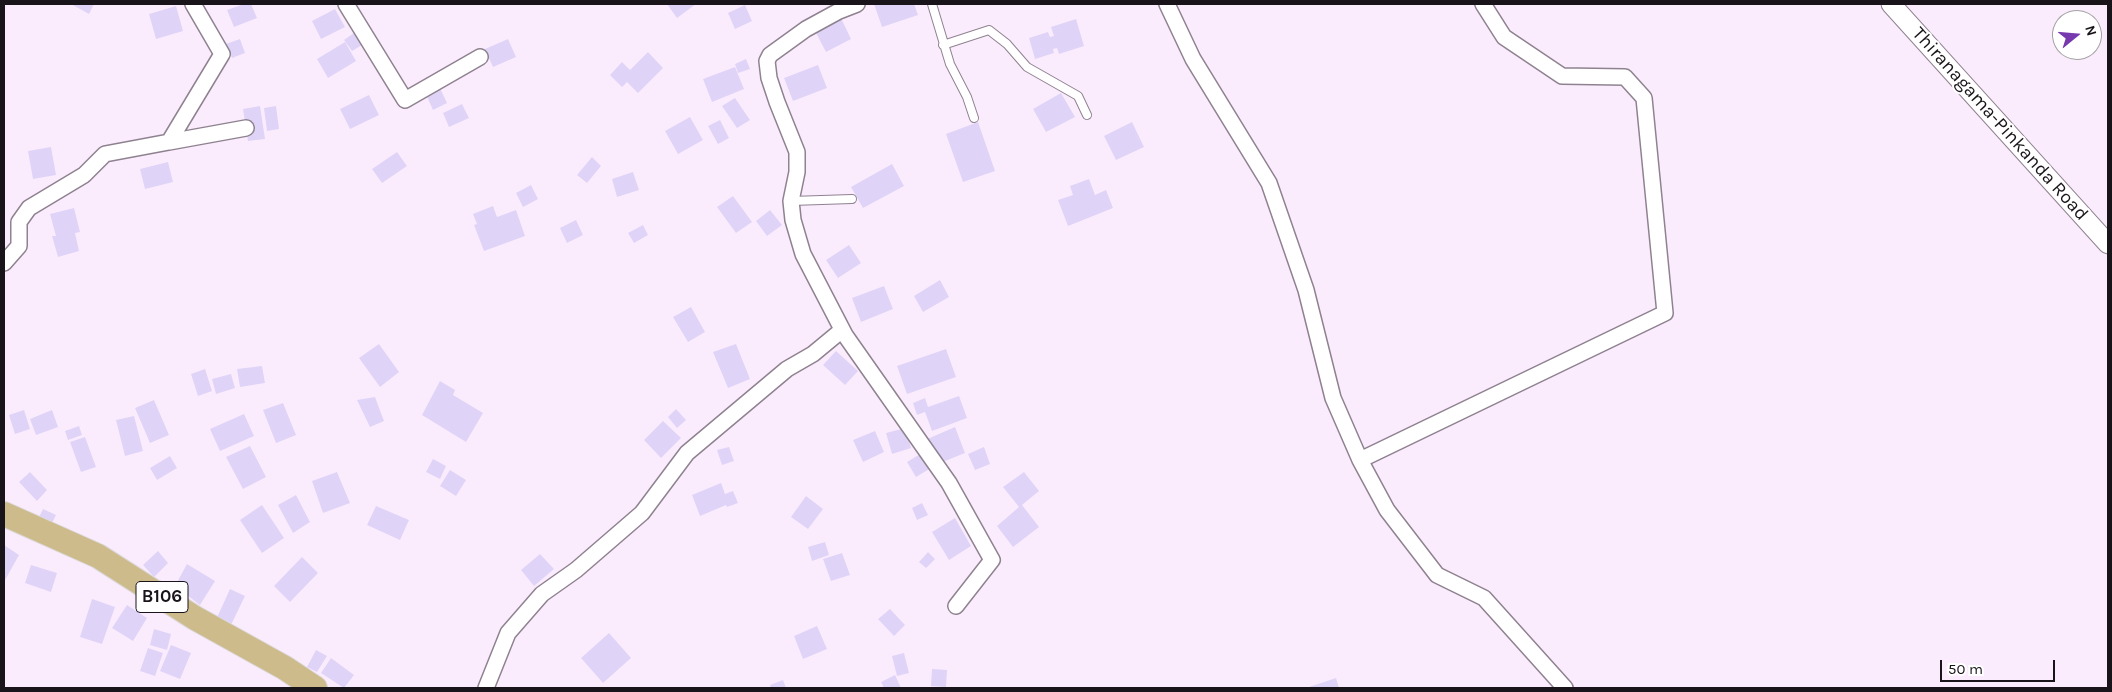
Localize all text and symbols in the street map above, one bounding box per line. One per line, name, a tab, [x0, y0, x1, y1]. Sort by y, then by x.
north arrow	[2052, 10, 2102, 60]
street label: Thiranagama-Pinkanda Road	[1907, 23, 2093, 225]
text: N	[2081, 23, 2100, 38]
road number: B106	[136, 582, 188, 612]
scale bar	[1942, 650, 2057, 682]
text: 50 m	[1948, 660, 1983, 678]

